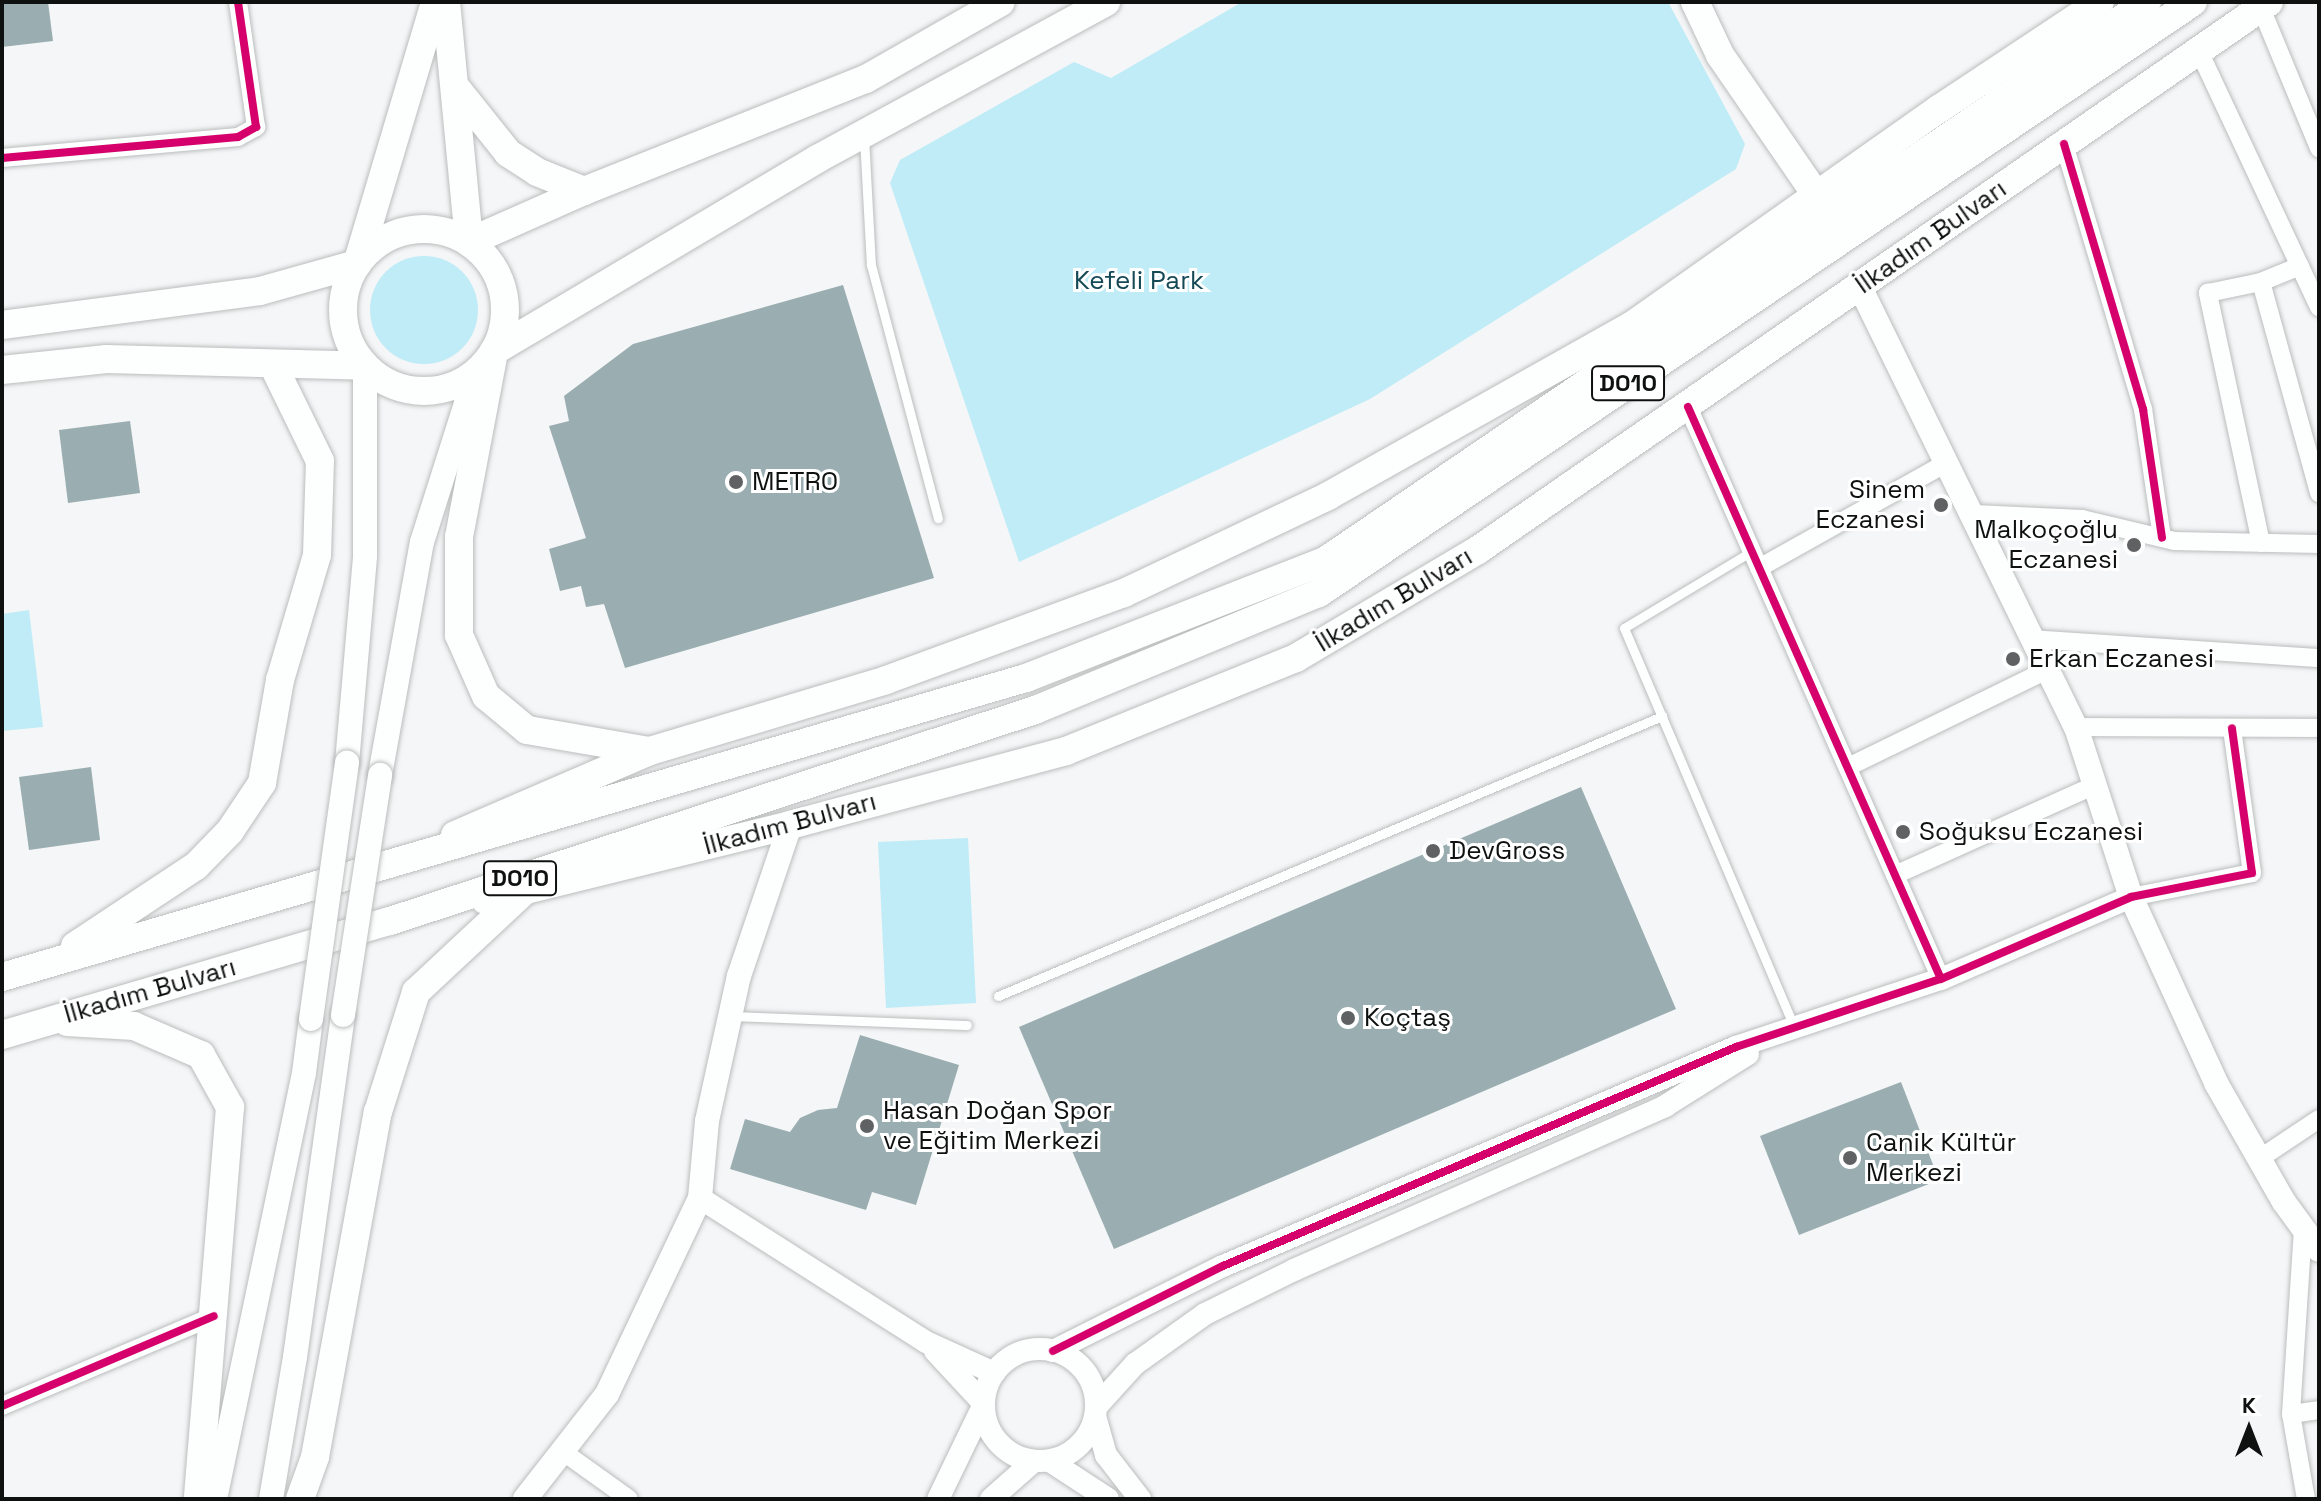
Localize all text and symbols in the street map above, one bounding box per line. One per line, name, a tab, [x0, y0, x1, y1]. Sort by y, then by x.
street label: İlkadım Bulvarı	[1849, 173, 2013, 301]
park label: Kefeli Park	[1074, 265, 1204, 297]
road number: D010	[1590, 363, 1666, 403]
place label: METRO	[752, 466, 838, 498]
marker: METRO	[727, 473, 745, 491]
place label: Sinem Eczanesi	[1815, 474, 1925, 536]
marker: Sinem Eczanesi	[1932, 496, 1950, 514]
place label: Malkoçoğlu Eczanesi	[1974, 514, 2118, 576]
marker: Malkoçoğlu Eczanesi	[2125, 536, 2143, 554]
street label: İlkadım Bulvarı	[1310, 541, 1478, 659]
place label: Erkan Eczanesi	[2029, 643, 2214, 675]
marker: Erkan Eczanesi	[2004, 650, 2022, 668]
street label: İlkadım Bulvarı	[700, 786, 880, 862]
place label: Soğuksu Eczanesi	[1919, 816, 2143, 848]
marker: Soğuksu Eczanesi	[1894, 823, 1912, 841]
place label: DevGross	[1449, 835, 1565, 867]
marker: DevGross	[1424, 842, 1442, 860]
road number: D010	[482, 858, 558, 898]
street label: İlkadım Bulvarı	[60, 952, 240, 1030]
place label: Koçtaş	[1364, 1002, 1451, 1034]
marker: Koçtaş	[1339, 1009, 1357, 1027]
place label: Hasan Doğan Spor ve Eğitim Merkezi	[883, 1095, 1112, 1156]
marker: Hasan Doğan Spor ve Eğitim Merkezi	[858, 1117, 876, 1135]
place label: Canik Kültür Merkezi	[1866, 1127, 2016, 1188]
marker: Canik Kültür Merkezi	[1841, 1149, 1859, 1167]
north arrow	[2209, 1389, 2289, 1469]
text: K	[2242, 1391, 2256, 1419]

